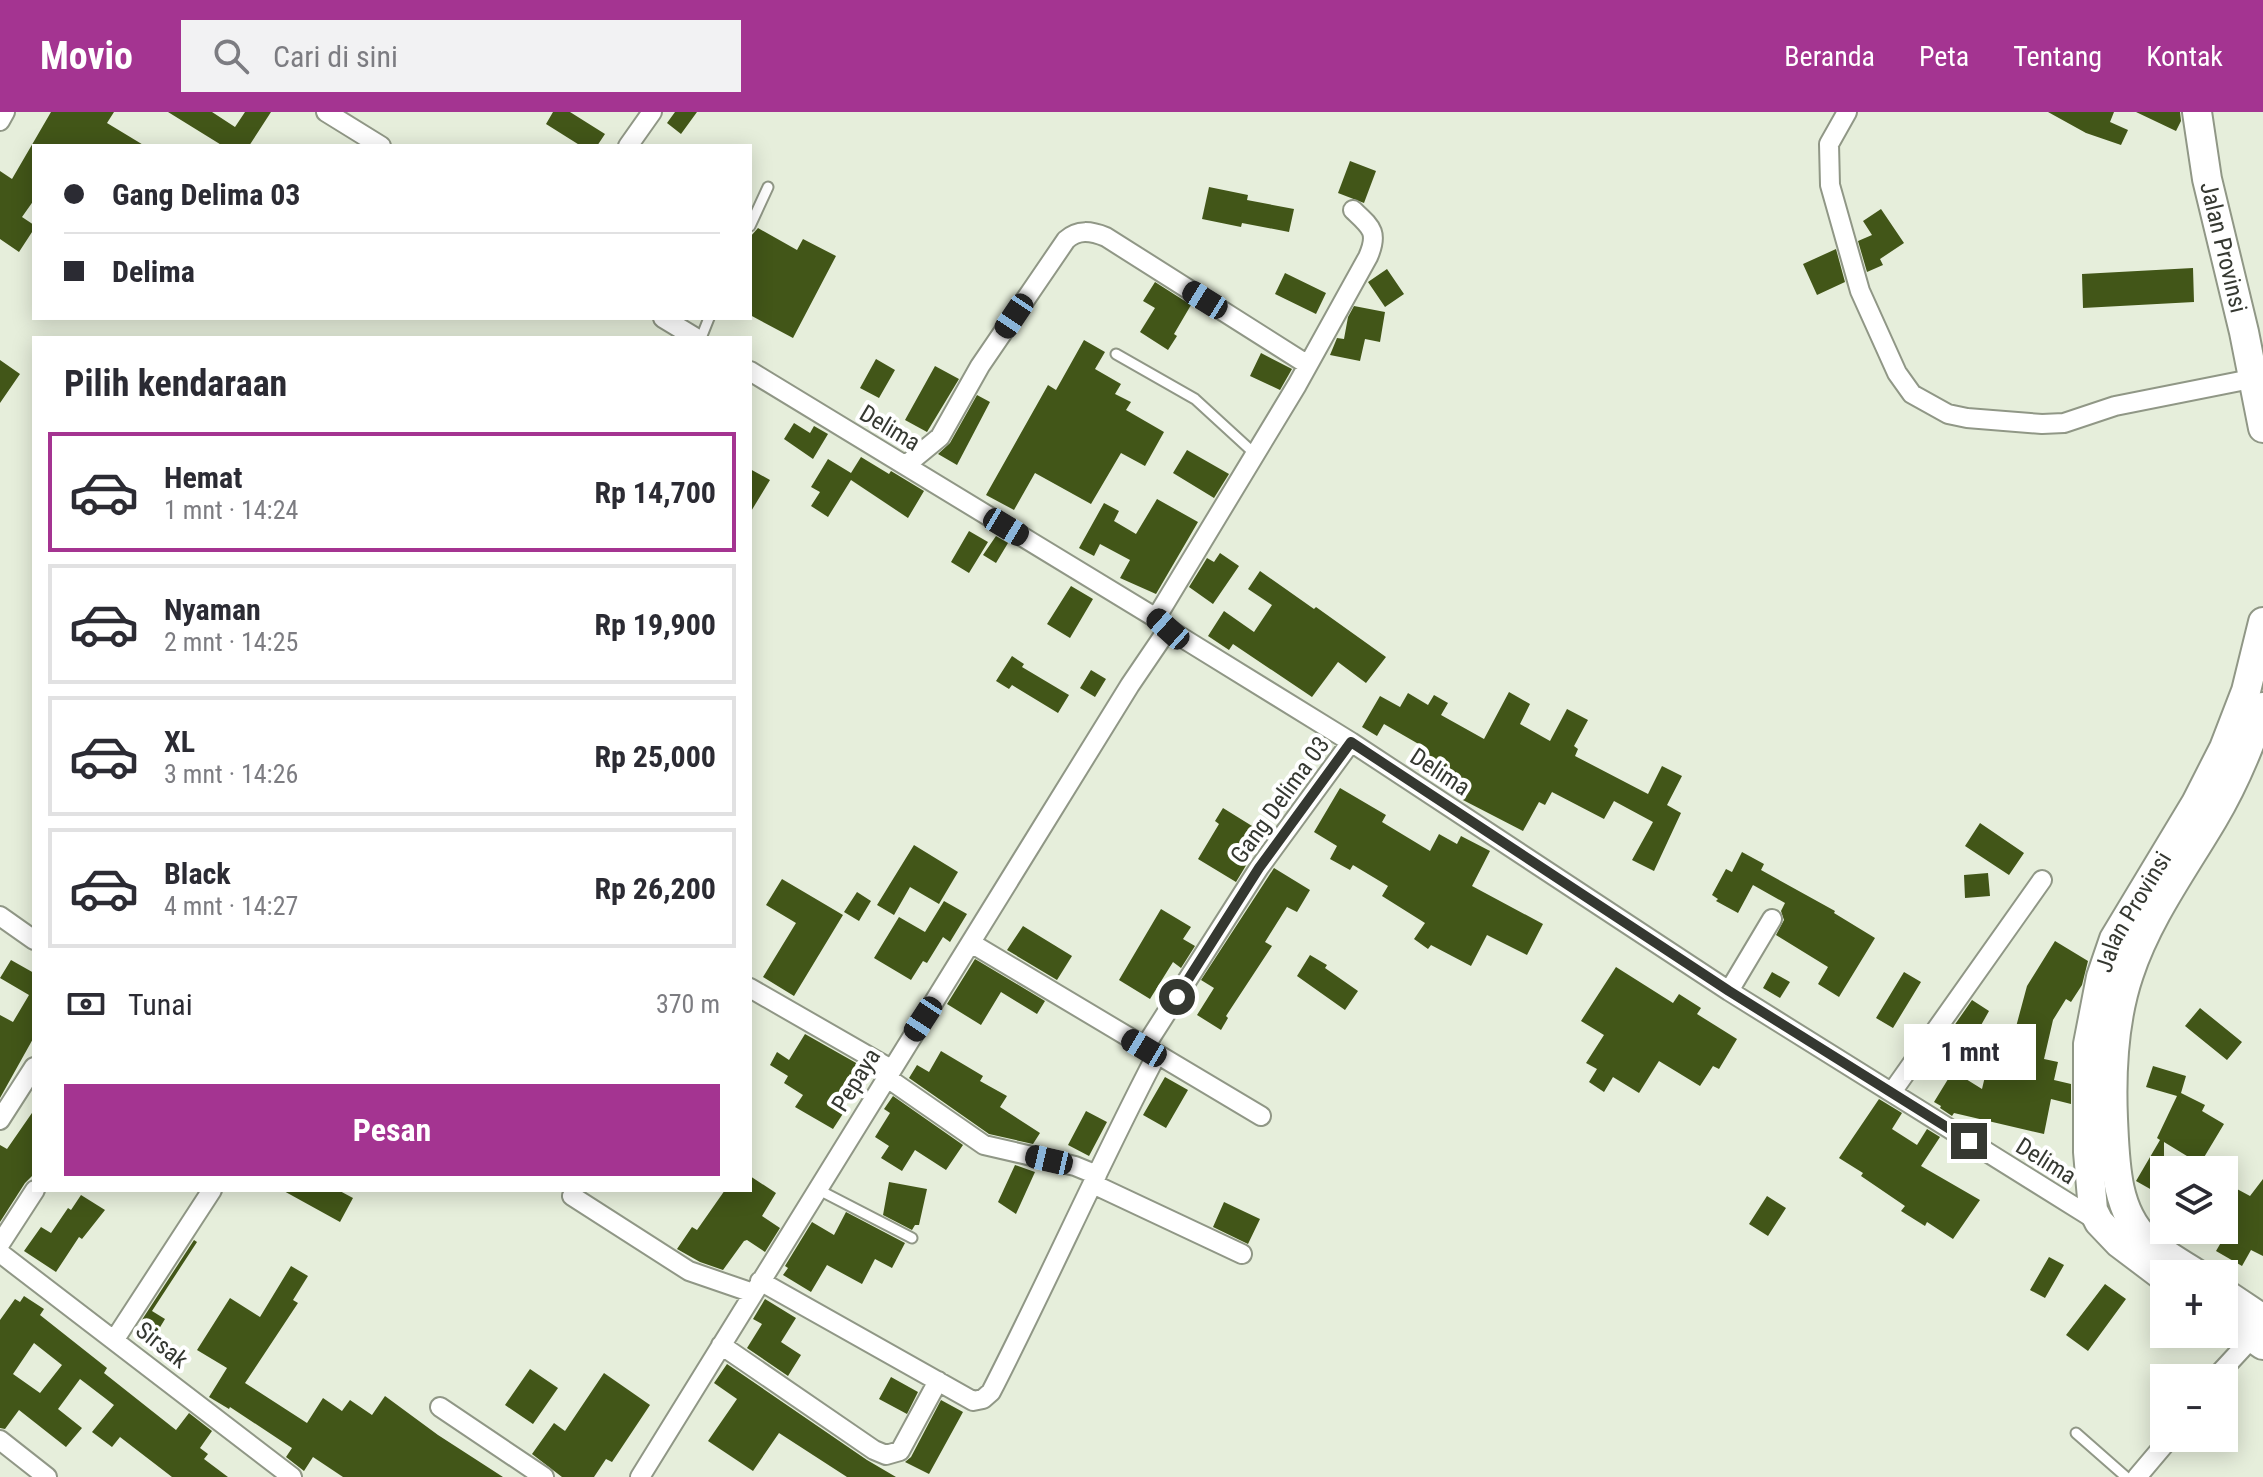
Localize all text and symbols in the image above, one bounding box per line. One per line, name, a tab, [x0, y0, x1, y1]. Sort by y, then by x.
search box	[181, 20, 741, 92]
text: Movio	[40, 34, 133, 78]
icon: search	[209, 34, 253, 78]
text: Cari di sini	[273, 39, 398, 74]
text: Beranda	[1784, 40, 1875, 73]
text: Peta	[1919, 40, 1969, 73]
text: Tentang	[2013, 40, 2102, 73]
text: Kontak	[2146, 40, 2223, 73]
text: Gang Delima 03	[112, 177, 301, 212]
street label: Jalan Provinsi	[2194, 179, 2253, 315]
text: Delima	[112, 254, 195, 289]
car	[1178, 277, 1232, 323]
car	[991, 289, 1037, 343]
text: Pilih kendaraan	[64, 363, 287, 405]
street label: Delima	[855, 399, 925, 457]
icon: car	[68, 456, 140, 528]
text: Hemat	[164, 460, 242, 495]
text: Rp 14,700	[594, 475, 716, 510]
text: 1 mnt · 14:24	[164, 495, 298, 525]
car	[979, 504, 1033, 550]
icon: car	[68, 588, 140, 660]
text: Nyaman	[164, 592, 261, 627]
car	[1142, 604, 1194, 654]
text: Rp 19,900	[594, 607, 716, 642]
text: 2 mnt · 14:25	[164, 627, 298, 657]
icon: car	[68, 720, 140, 792]
text: XL	[164, 724, 195, 759]
street label: Gang Delima 03	[1225, 731, 1335, 869]
text: Rp 25,000	[594, 739, 716, 774]
street label: Delima	[1405, 742, 1475, 802]
text: 3 mnt · 14:26	[164, 759, 298, 789]
street label: Jalan Provinsi	[2090, 847, 2177, 976]
icon: car	[68, 852, 140, 924]
text: Black	[164, 856, 231, 891]
text: Rp 26,200	[594, 871, 716, 906]
text: 4 mnt · 14:27	[164, 891, 298, 921]
route start	[1159, 979, 1195, 1015]
icon: cash	[64, 982, 108, 1026]
text: Tunai	[128, 987, 193, 1022]
text: 370 m	[656, 989, 720, 1019]
car	[900, 992, 946, 1046]
car	[1117, 1025, 1171, 1071]
callout: 1 mnt	[1903, 1025, 2035, 1081]
text: 1 mnt	[1940, 1037, 2000, 1067]
street label: Pepaya	[826, 1043, 886, 1117]
button: Pesan	[64, 1084, 720, 1176]
route end	[1951, 1123, 1987, 1159]
street label: Delima	[2011, 1132, 2081, 1190]
car	[1023, 1143, 1075, 1177]
map controls	[2150, 1156, 2238, 1452]
button: layers	[2150, 1156, 2238, 1244]
button: +	[2150, 1260, 2238, 1348]
street label: Sirsak	[130, 1316, 194, 1374]
button: −	[2150, 1364, 2238, 1452]

